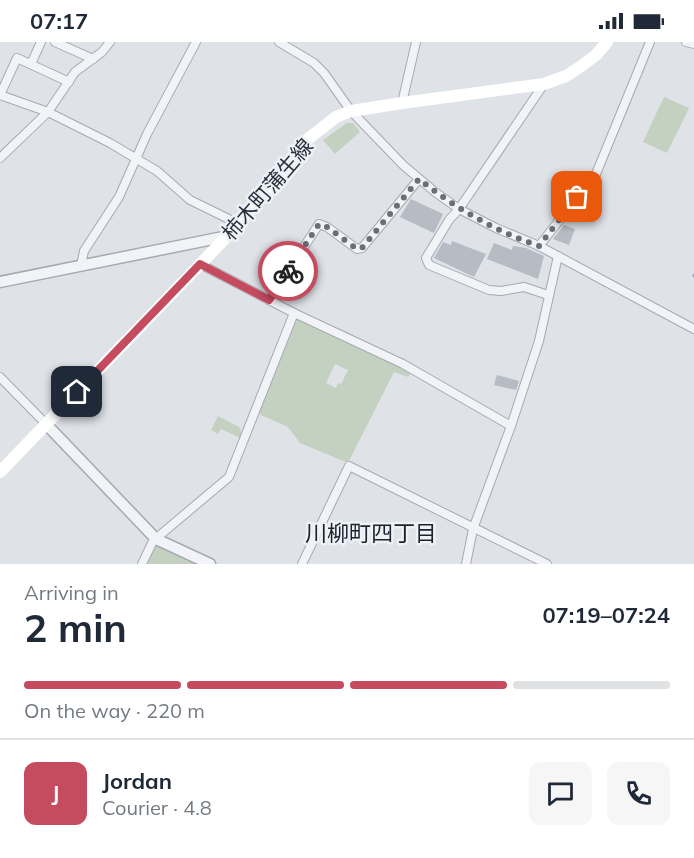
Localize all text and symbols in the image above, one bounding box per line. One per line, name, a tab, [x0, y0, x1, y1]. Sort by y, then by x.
text: 07:17	[30, 7, 88, 35]
street label: 柿木町蒲生線	[216, 133, 318, 245]
pin	[551, 171, 602, 222]
icon: bag	[560, 180, 593, 213]
courier	[258, 241, 318, 301]
icon: bike	[272, 255, 305, 288]
pin	[51, 366, 102, 417]
icon: home	[60, 375, 93, 408]
district label: 川柳町四丁目	[305, 519, 437, 547]
text: Arriving in	[24, 580, 119, 605]
text: 07:19–07:24	[542, 601, 670, 629]
text: 2 min	[24, 603, 127, 652]
text: On the way · 220 m	[24, 698, 205, 723]
button: chat	[529, 762, 592, 825]
button: phone	[607, 762, 670, 825]
text: Jordan	[102, 767, 172, 795]
text: J	[52, 779, 59, 807]
text: Courier · 4.8	[102, 795, 212, 820]

